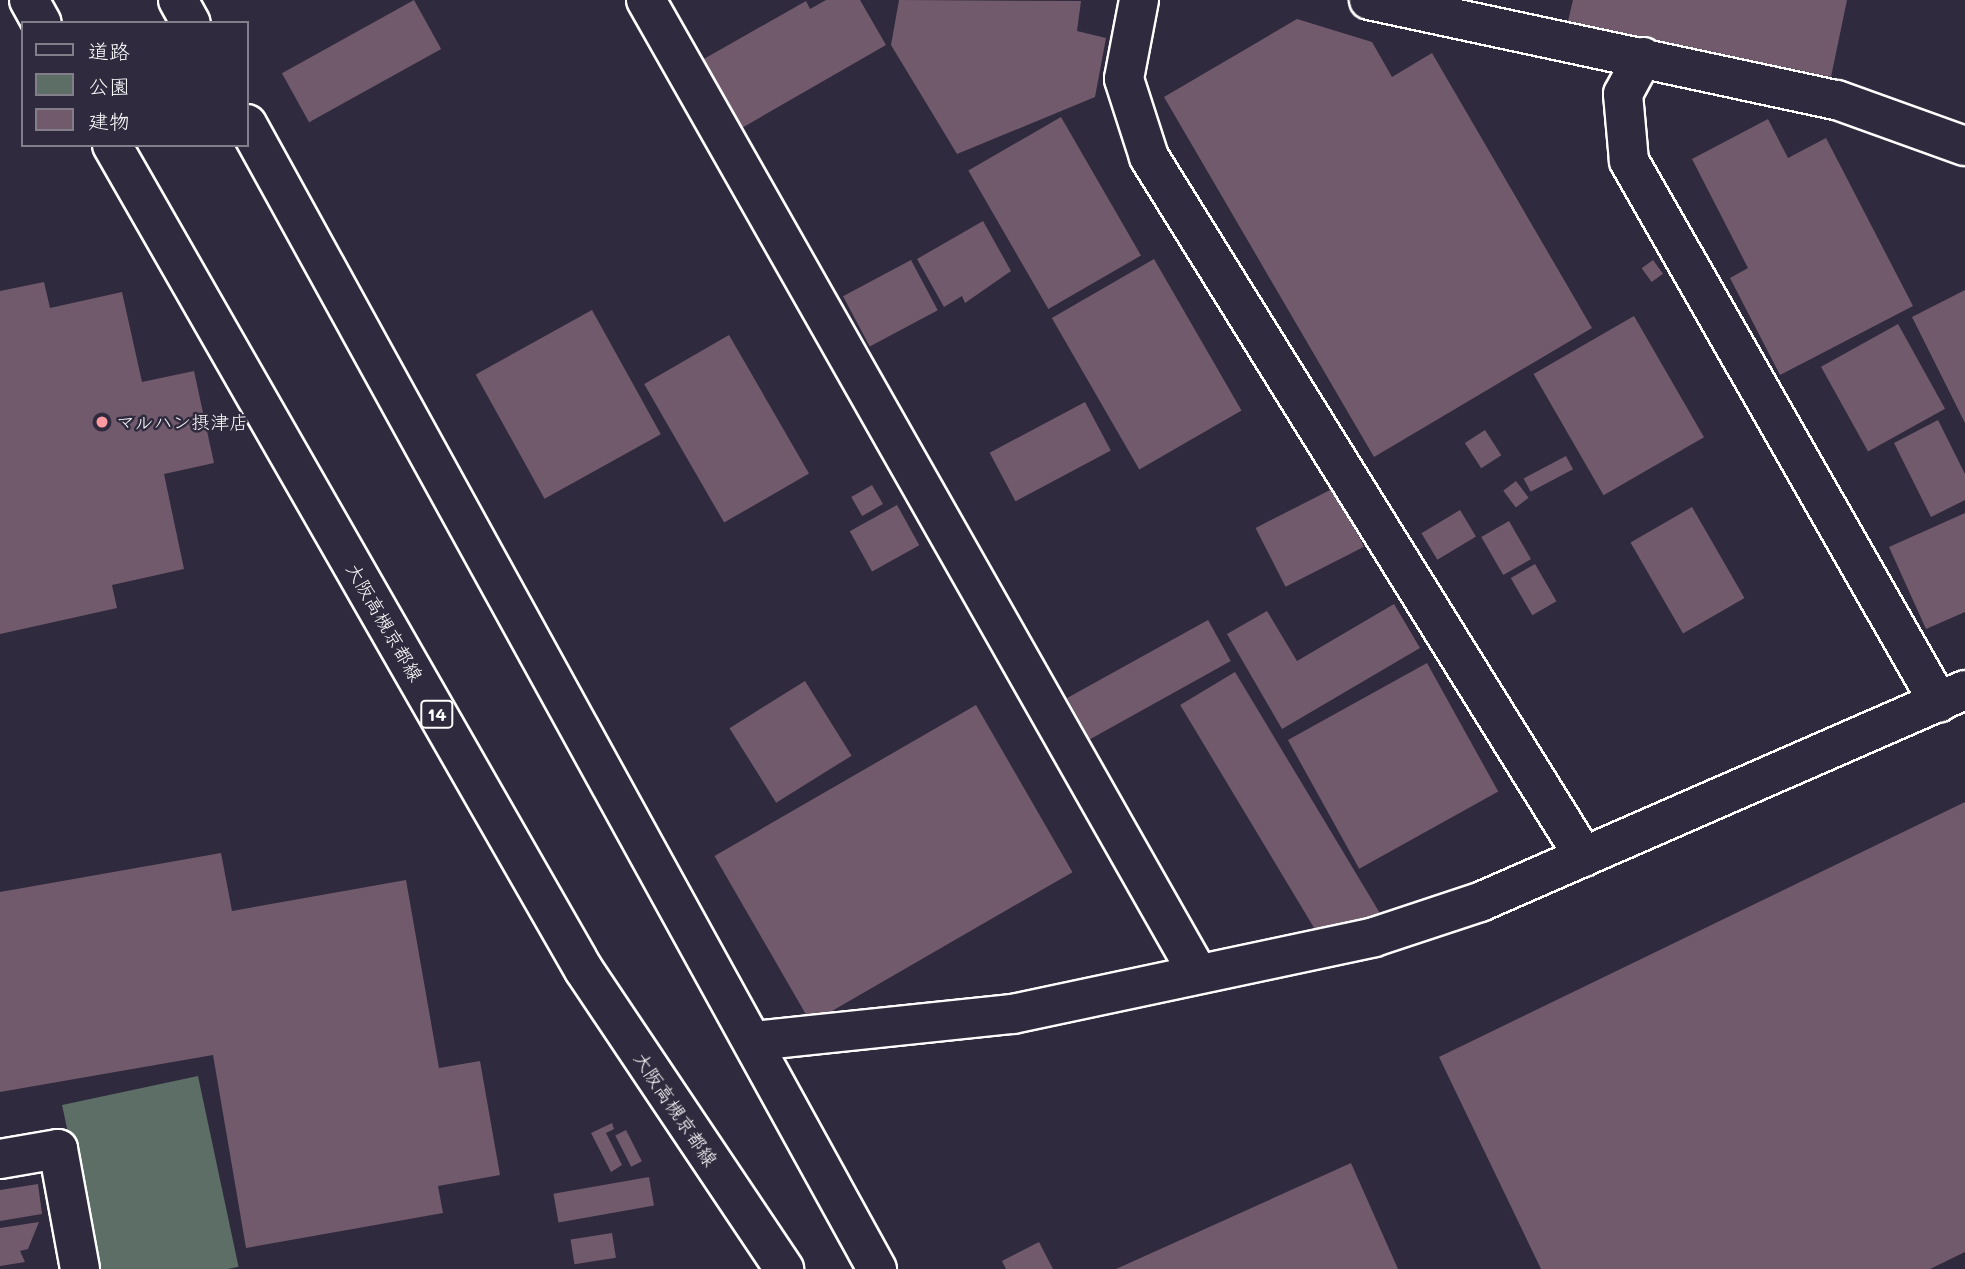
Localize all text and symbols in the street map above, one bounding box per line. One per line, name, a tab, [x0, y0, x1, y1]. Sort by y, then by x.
legend	[21, 21, 248, 147]
text: 道路	[88, 37, 130, 64]
text: 公園	[88, 72, 130, 99]
text: 建物	[88, 107, 130, 134]
place label: マルハン摂津店	[116, 411, 249, 433]
marker: マルハン摂津店	[94, 414, 110, 430]
street label: 大阪高槻京都線	[342, 559, 428, 685]
road number: 14	[420, 700, 454, 728]
street label: 大阪高槻京都線	[629, 1047, 723, 1171]

